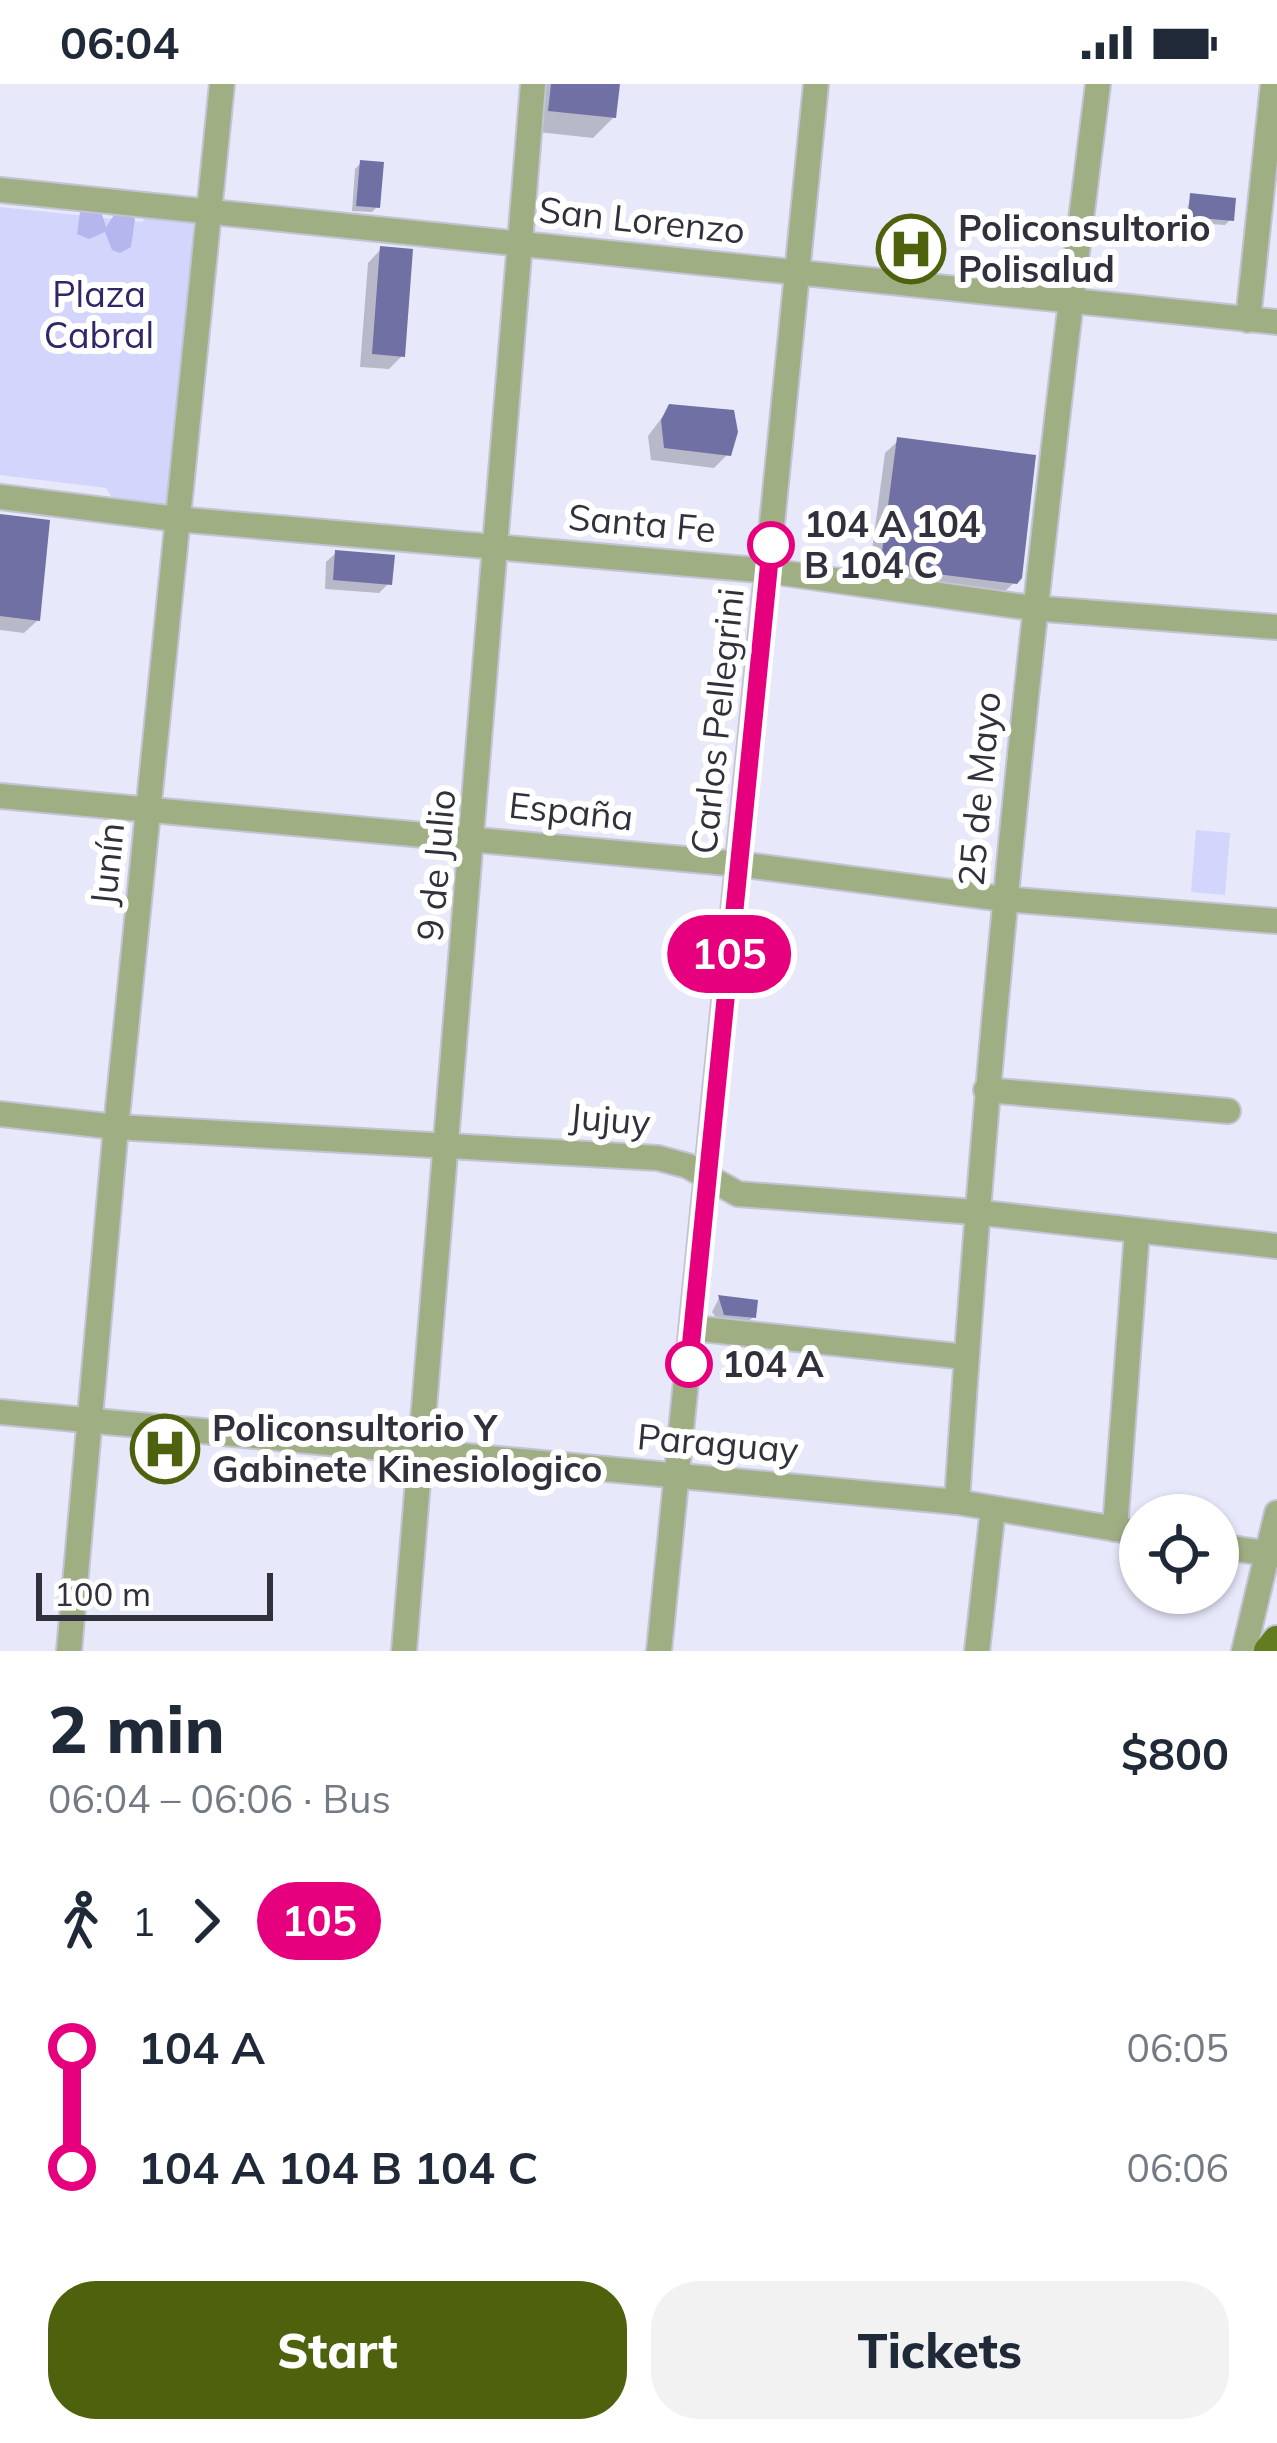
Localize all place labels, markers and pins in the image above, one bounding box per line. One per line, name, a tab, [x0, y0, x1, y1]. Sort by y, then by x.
place label: Policonsultorio Polisalud	[958, 205, 1211, 291]
hospital icon: Policonsultorio Polisalud	[876, 214, 946, 284]
place label: 104 A 104 B 104 C	[804, 501, 980, 587]
marker: 104 A 104 B 104 C	[749, 523, 793, 567]
place label: 104 A	[722, 1341, 824, 1386]
marker: 104 A	[667, 1342, 711, 1386]
place label: Policonsultorio Y Gabinete Kinesiologico	[212, 1405, 602, 1491]
hospital icon: Policonsultorio Y Gabinete Kinesiologico	[130, 1414, 200, 1484]

